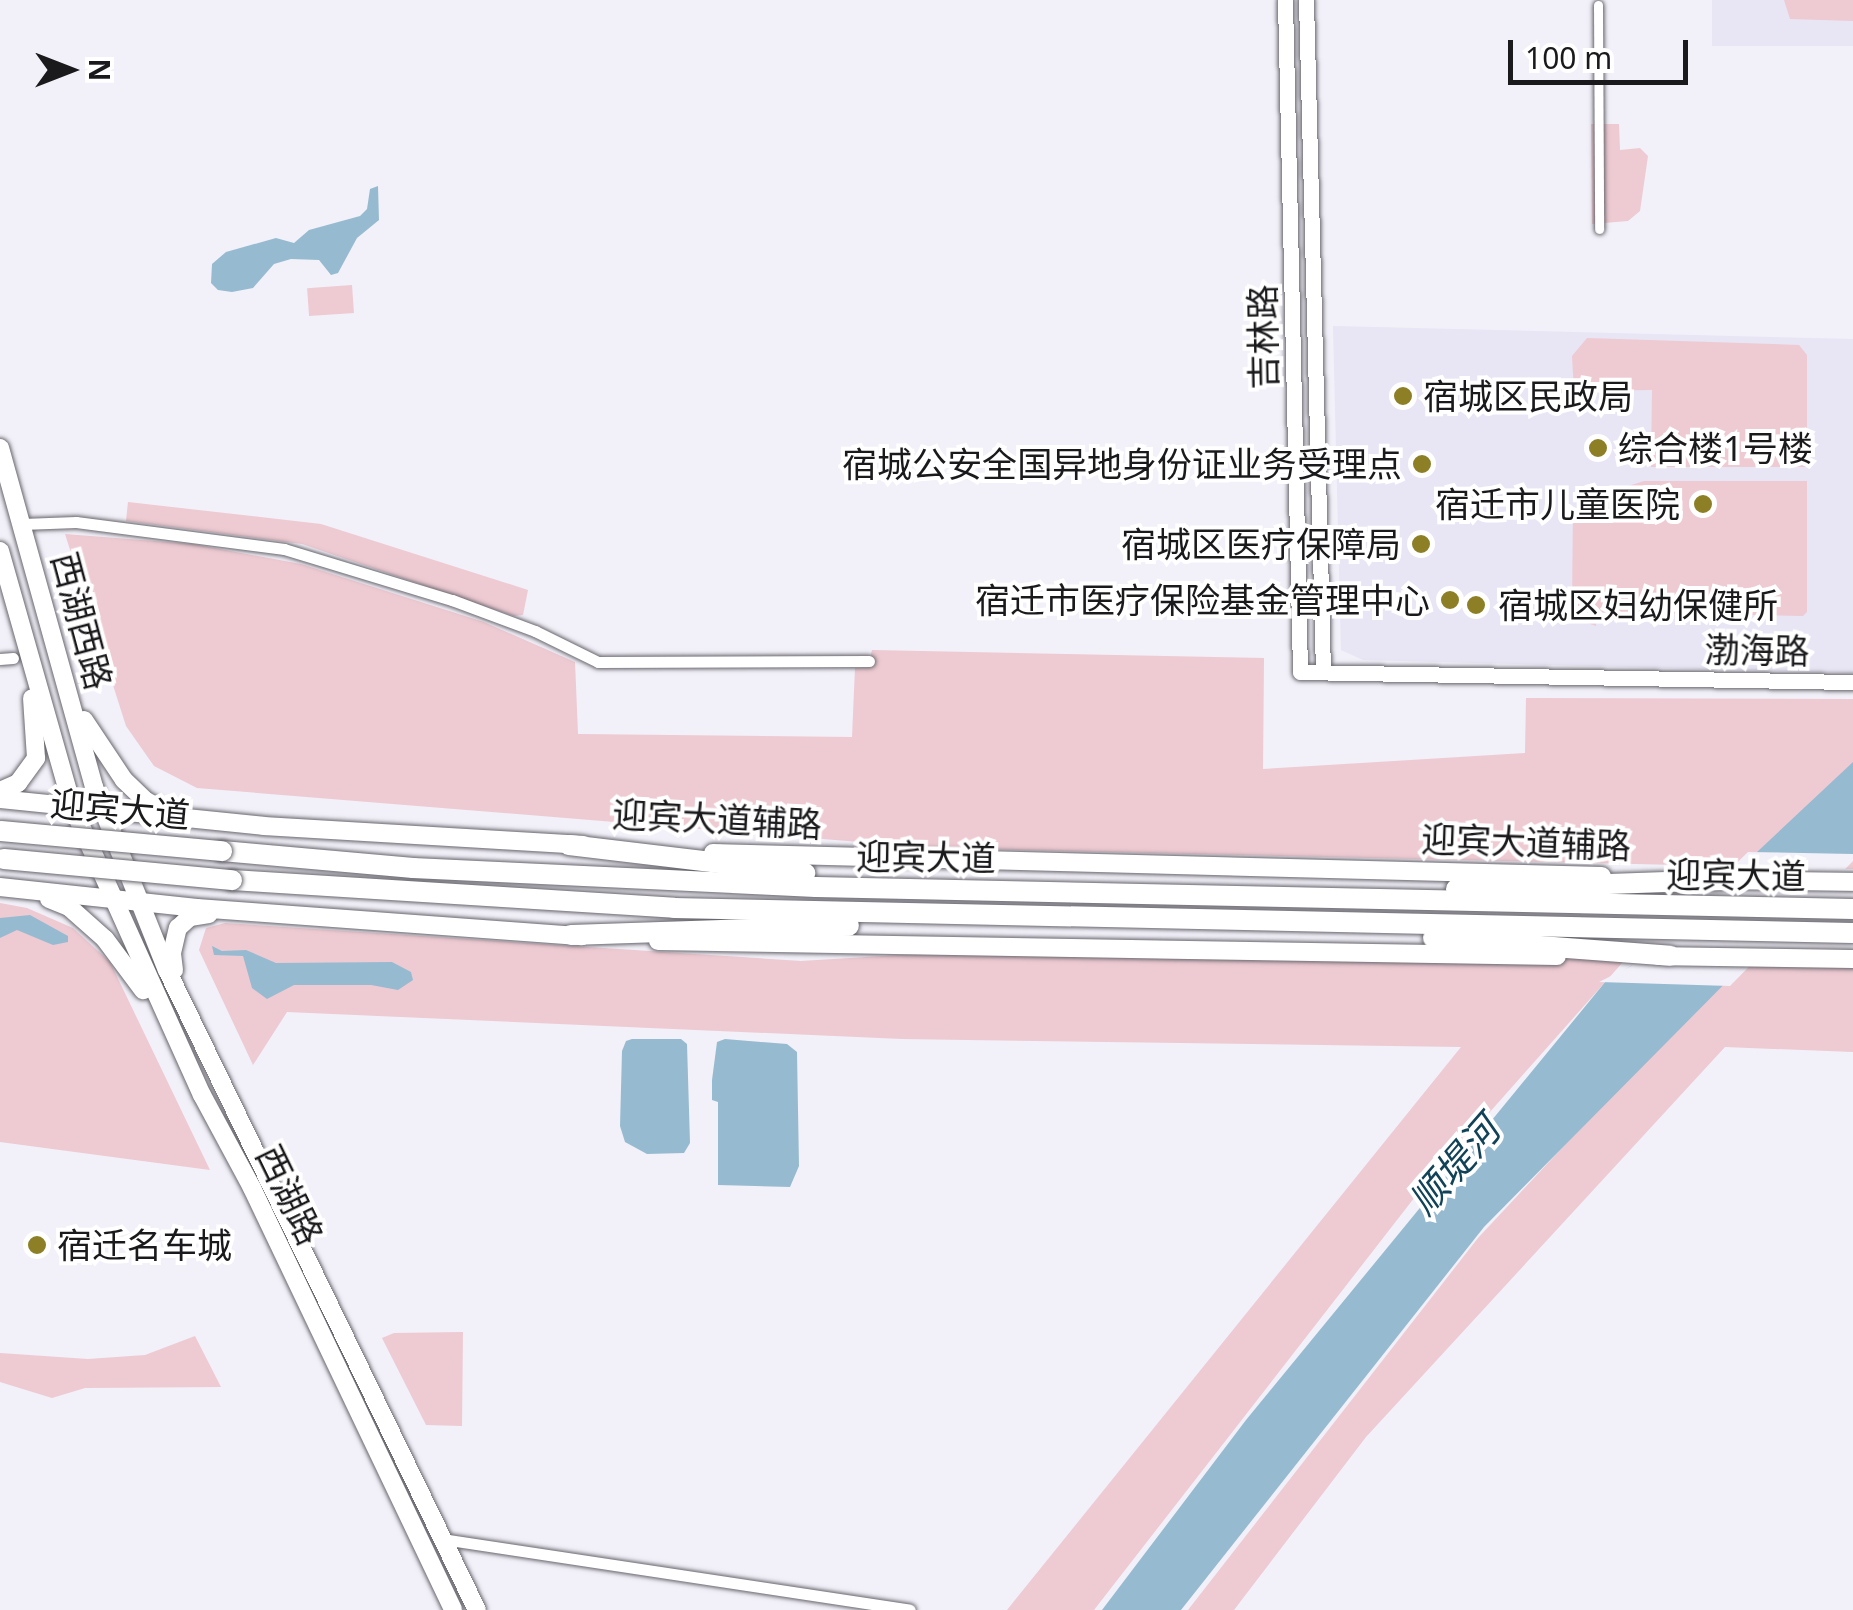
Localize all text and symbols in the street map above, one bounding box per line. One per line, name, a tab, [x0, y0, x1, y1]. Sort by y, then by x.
north arrow	[20, 20, 120, 120]
scale bar	[1513, 20, 1693, 82]
text: 100 m	[1525, 37, 1612, 78]
text: N	[81, 59, 119, 81]
street label: 吉林路	[1241, 284, 1285, 390]
place label: 宿城区民政局	[1423, 375, 1633, 417]
marker: 宿城区民政局	[1392, 385, 1414, 407]
place label: 综合楼1号楼	[1618, 427, 1813, 469]
marker: 综合楼1号楼	[1587, 437, 1609, 459]
place label: 宿城公安全国异地身份证业务受理点	[842, 443, 1402, 485]
marker: 宿城公安全国异地身份证业务受理点	[1411, 453, 1433, 475]
place label: 宿迁市儿童医院	[1435, 483, 1680, 525]
marker: 宿迁市儿童医院	[1690, 491, 1716, 517]
place label: 宿城区医疗保障局	[1121, 523, 1401, 565]
marker: 宿城区医疗保障局	[1410, 533, 1432, 555]
street label: 西湖西路	[44, 548, 120, 694]
place label: 宿迁市医疗保险基金管理中心	[975, 579, 1430, 621]
place label: 宿城区妇幼保健所	[1498, 584, 1778, 626]
marker: 宿迁市医疗保险基金管理中心	[1439, 589, 1461, 611]
marker: 宿城区妇幼保健所	[1463, 592, 1489, 618]
street label: 渤海路	[1704, 628, 1810, 672]
street label: 迎宾大道	[48, 782, 192, 836]
street label: 迎宾大道辅路	[611, 793, 823, 845]
street label: 迎宾大道辅路	[1420, 817, 1632, 867]
street label: 迎宾大道	[856, 835, 996, 879]
street label: 迎宾大道	[1666, 853, 1806, 897]
water label: 顺堤河	[1399, 1107, 1509, 1223]
street label: 西湖路	[248, 1139, 332, 1251]
place label: 宿迁名车城	[57, 1224, 232, 1266]
marker: 宿迁名车城	[26, 1234, 48, 1256]

